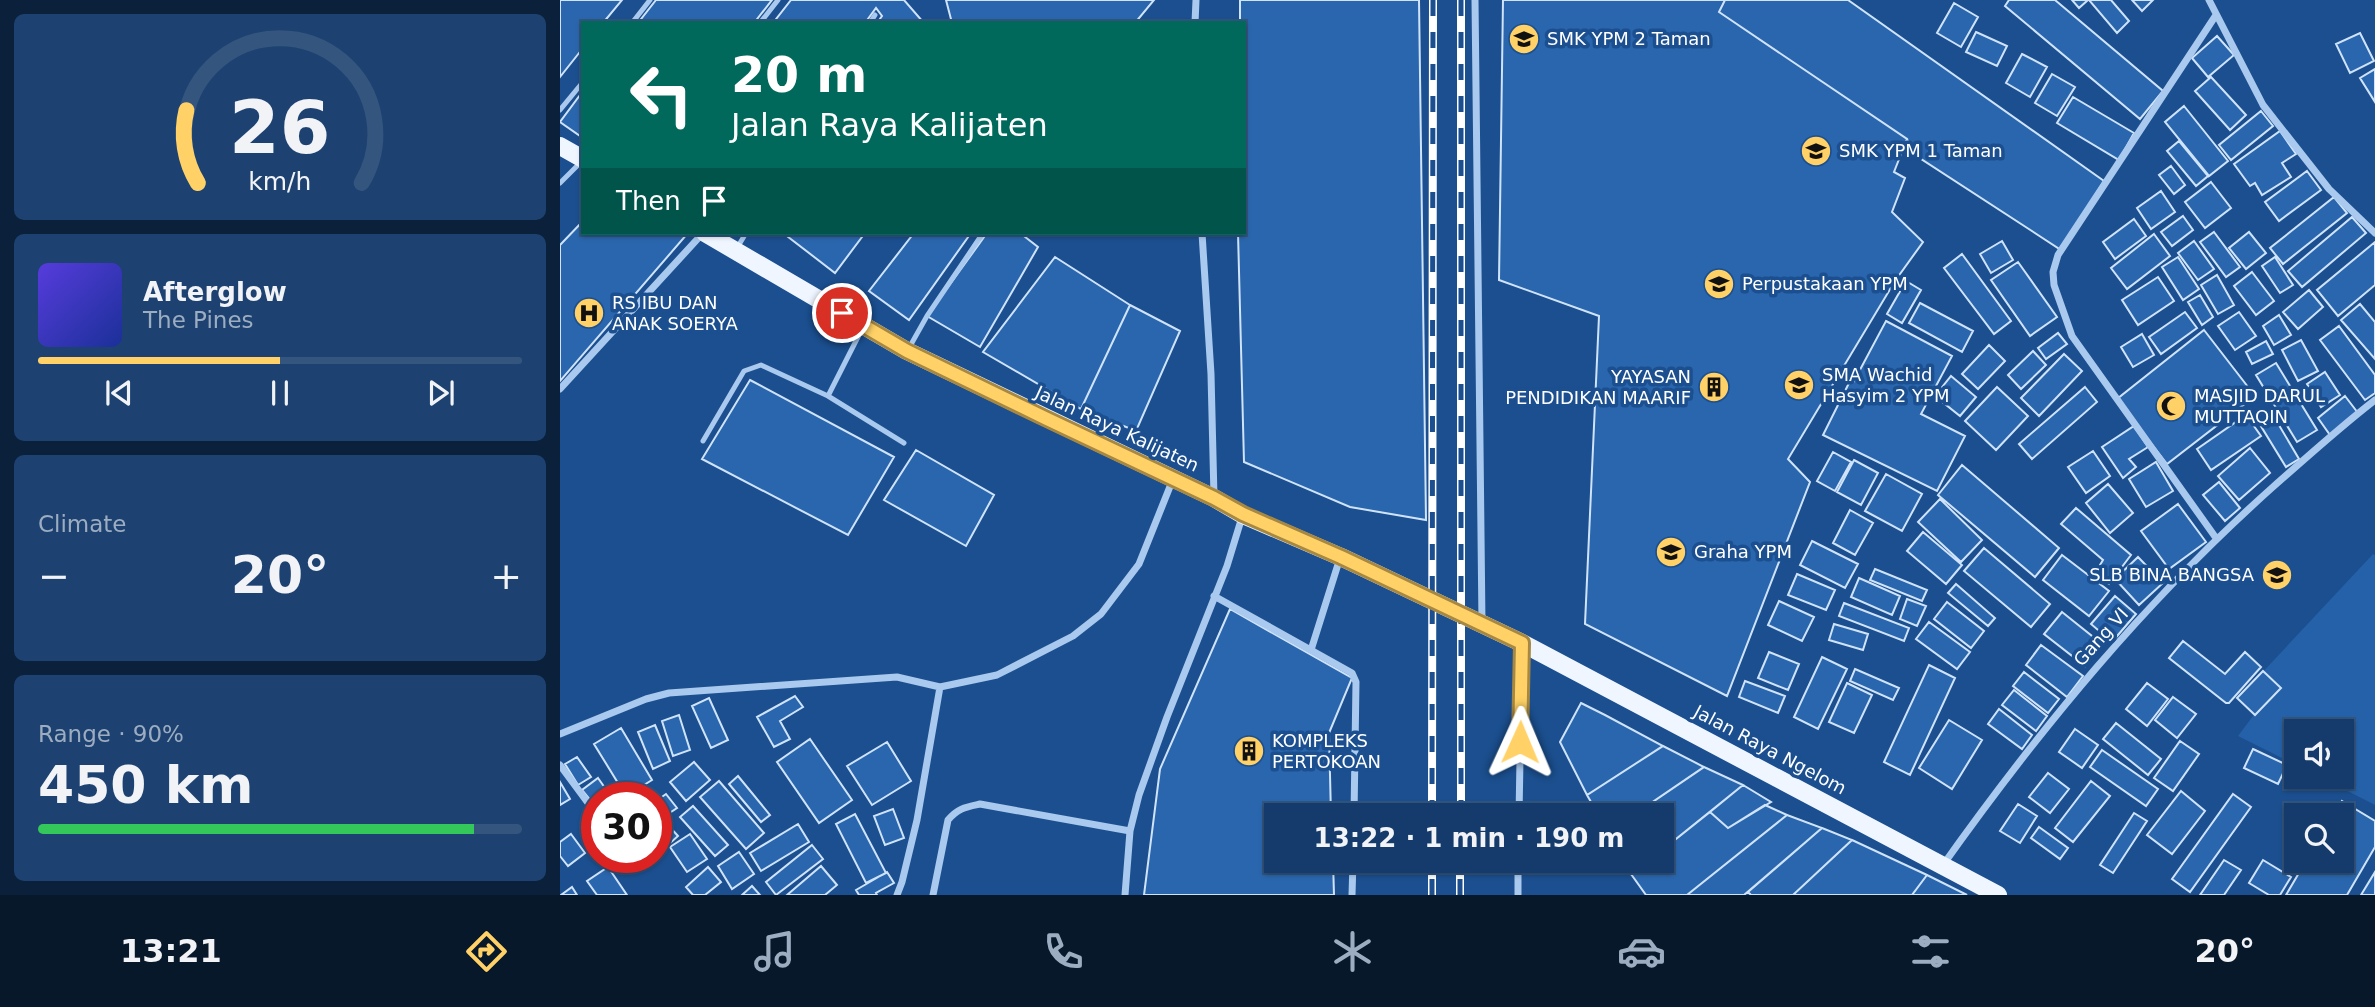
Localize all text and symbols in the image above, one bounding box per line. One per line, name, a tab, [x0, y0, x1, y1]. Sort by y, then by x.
school or university icon: SMK YPM 2 Taman	[1507, 22, 1541, 56]
place label: SMK YPM 2 Taman	[1547, 28, 1711, 49]
text: 20 m	[731, 47, 867, 104]
icon: left	[616, 49, 707, 140]
text: 26	[229, 86, 331, 171]
text: Jalan Raya Kalijaten	[731, 106, 1048, 144]
school or university icon: SMK YPM 1 Taman	[1799, 134, 1833, 168]
place label: SMK YPM 1 Taman	[1839, 140, 2003, 161]
text: km/h	[248, 167, 312, 196]
icon: arrive	[695, 182, 733, 220]
text: Then	[616, 186, 681, 216]
school or university icon: Perpustakaan YPM	[1702, 267, 1736, 301]
place label: Perpustakaan YPM	[1742, 273, 1908, 294]
text: Afterglow	[143, 277, 287, 307]
pin	[812, 283, 872, 343]
place label: RS IBU DAN ANAK SOERYA	[612, 292, 739, 334]
icon: arrive	[823, 294, 861, 332]
hospital icon: RS IBU DAN ANAK SOERYA	[572, 296, 606, 330]
text: The Pines	[143, 307, 254, 333]
place label: SMA Wachid Hasyim 2 YPM	[1822, 364, 1949, 406]
place label: YAYASAN PENDIDIKAN MAARIF	[1505, 366, 1691, 408]
school or university icon: SMA Wachid Hasyim 2 YPM	[1782, 368, 1816, 402]
building icon: YAYASAN PENDIDIKAN MAARIF	[1697, 370, 1731, 404]
icon: previous	[100, 374, 138, 412]
icon: pause	[261, 374, 299, 412]
icon: next	[422, 374, 460, 412]
street label: Jalan Raya Kalijaten	[1031, 381, 1202, 476]
place label: MASJID DARUL MUTTAQIN	[2194, 385, 2325, 427]
mosque icon: MASJID DARUL MUTTAQIN	[2154, 389, 2188, 423]
text: Climate	[38, 511, 127, 537]
school or university icon: Graha YPM	[1654, 535, 1688, 569]
place label: Graha YPM	[1694, 541, 1792, 562]
text: 20°	[231, 545, 329, 605]
text: −	[38, 554, 70, 598]
text: +	[490, 554, 522, 598]
school or university icon: SLB BINA BANGSA	[2260, 558, 2294, 592]
place label: SLB BINA BANGSA	[2089, 564, 2255, 585]
street label: Gang VI	[2069, 603, 2132, 670]
street label: Jalan Raya Ngelom	[1690, 700, 1850, 799]
position arrow	[1483, 705, 1557, 779]
map controls	[2284, 719, 2354, 873]
button: sound	[2284, 719, 2354, 789]
text: Range · 90%	[38, 721, 184, 747]
place label: KOMPLEKS PERTOKOAN	[1272, 730, 1381, 772]
building icon: KOMPLEKS PERTOKOAN	[1232, 734, 1266, 768]
text: 450 km	[38, 755, 253, 815]
speed limit sign: 30	[581, 782, 672, 873]
button: search	[2284, 803, 2354, 873]
text: 13:22 · 1 min · 190 m	[1314, 823, 1624, 853]
icon: directions	[462, 927, 511, 976]
icon: music	[750, 927, 799, 976]
icon: phone	[1039, 927, 1088, 976]
icon: climate	[1328, 927, 1377, 976]
icon: car	[1617, 927, 1666, 976]
icon: filters	[1906, 927, 1955, 976]
text: 13:21	[120, 932, 222, 970]
text: 20°	[2194, 932, 2255, 970]

